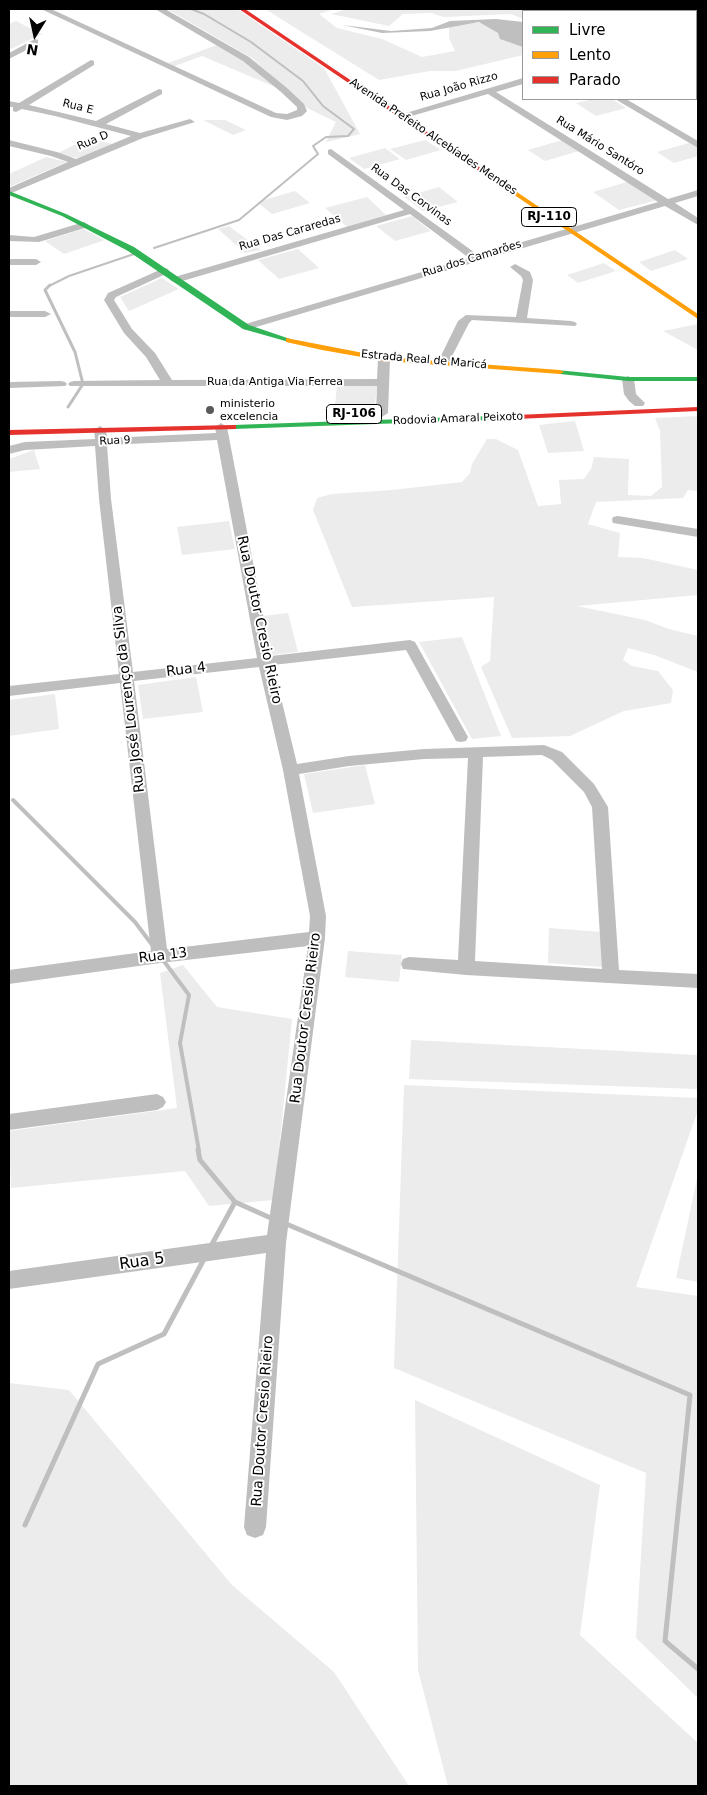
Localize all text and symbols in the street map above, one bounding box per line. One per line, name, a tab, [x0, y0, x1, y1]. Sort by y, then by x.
north arrow	[10, 10, 60, 60]
legend	[522, 10, 697, 100]
text: Livre	[569, 21, 605, 39]
text: N	[25, 41, 40, 59]
text: Lento	[569, 46, 611, 64]
street label: Rua João Rizzo	[419, 70, 499, 104]
text: Parado	[569, 71, 621, 89]
street label: Avenida Prefeito Alcebíades Mendes	[347, 76, 519, 198]
street label: Rua E	[61, 97, 95, 117]
street label: Rua Mário Santóro	[554, 114, 646, 178]
street label: Rua D	[75, 129, 111, 153]
street label: Rua Das Corvinas	[368, 161, 454, 229]
road number: RJ-110	[522, 208, 576, 226]
street label: Rua Das Cararedas	[238, 212, 342, 254]
street label: Rua dos Camarões	[421, 238, 523, 280]
street label: Estrada Real de Maricá	[360, 348, 488, 372]
street label: Rua da Antiga Via Ferrea	[207, 375, 343, 389]
place label: ministerio excelencia	[220, 397, 278, 423]
marker: ministerio excelencia	[204, 404, 216, 416]
road number: RJ-106	[326, 404, 382, 424]
street label: Rodovia Amaral Peixoto	[393, 410, 523, 428]
street label: Rua 9	[99, 434, 131, 448]
street label: Rua Doutor Cresio Rieiro	[233, 534, 285, 706]
street label: Rua José Lourenço da Silva	[109, 605, 149, 793]
street label: Rua 4	[165, 659, 207, 681]
street label: Rua Doutor Cresio Rieiro	[287, 932, 325, 1104]
street label: Rua 13	[138, 945, 188, 967]
street label: Rua 5	[118, 1249, 166, 1275]
street label: Rua Doutor Cresio Rieiro	[249, 1335, 277, 1507]

